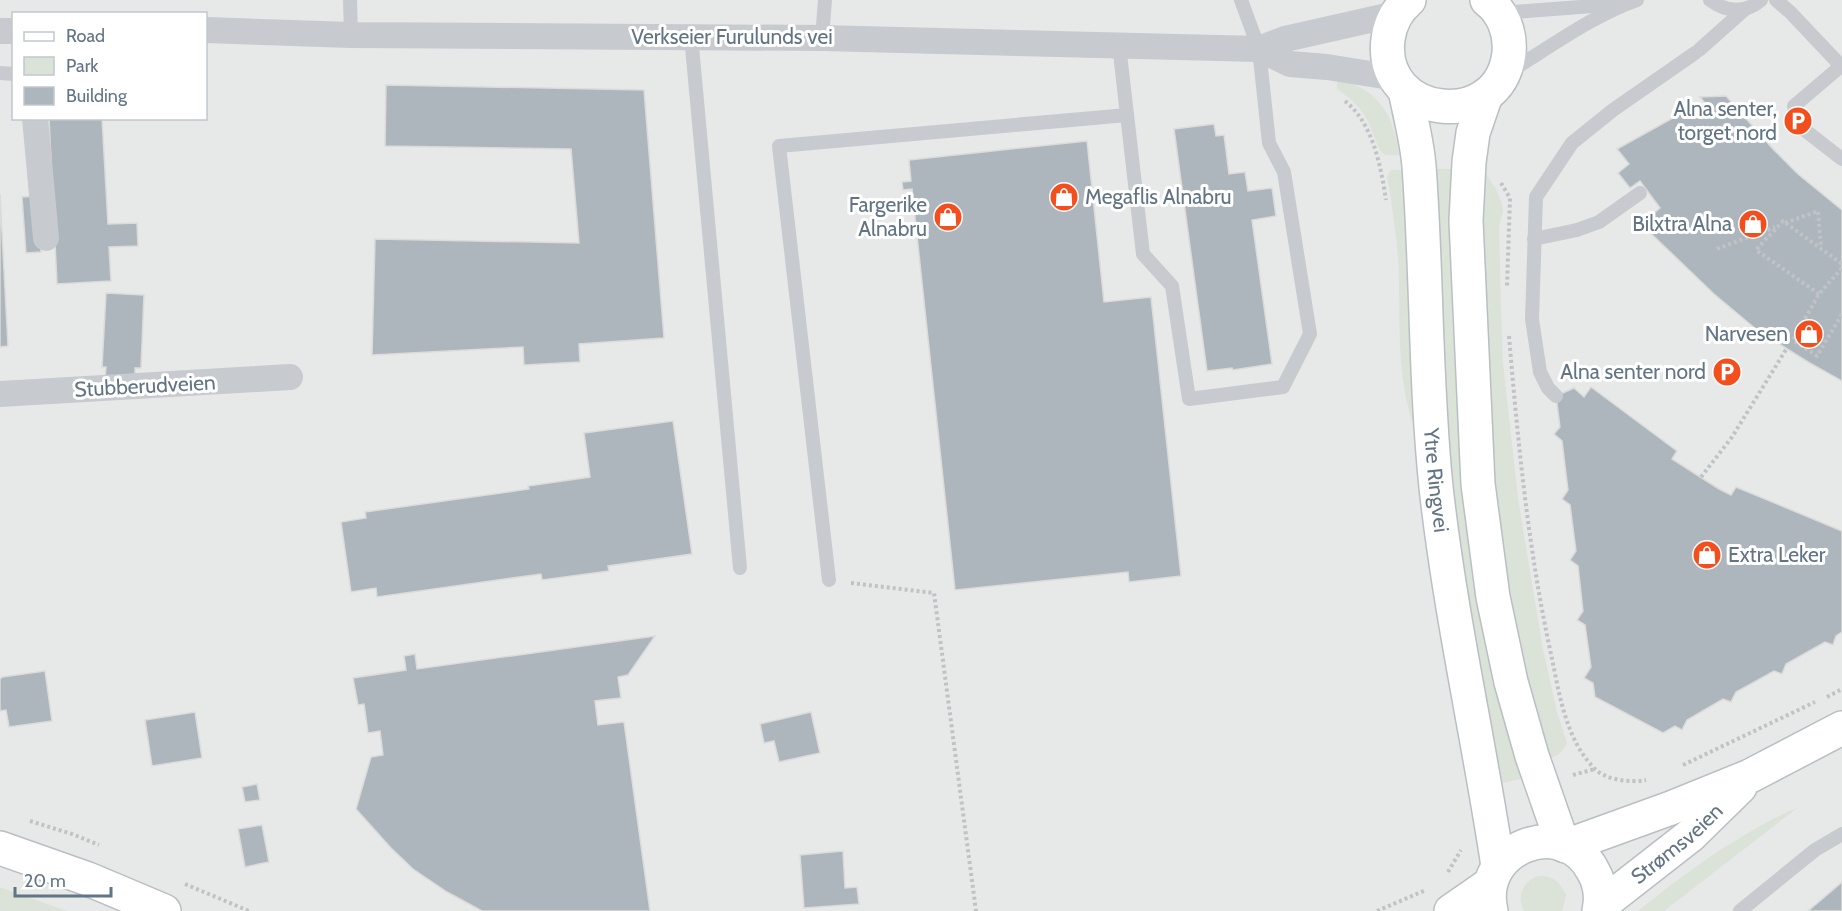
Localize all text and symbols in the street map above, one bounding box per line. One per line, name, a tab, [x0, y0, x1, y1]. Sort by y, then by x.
legend	[12, 12, 207, 120]
street label: Verkseier Furulunds vei	[631, 24, 833, 49]
text: Road	[66, 25, 105, 47]
text: Park	[66, 55, 99, 77]
text: Building	[66, 85, 128, 107]
place label: Alna senter, torget nord	[1673, 96, 1777, 145]
parking icon: Alna senter, torget nord	[1782, 105, 1814, 137]
shop icon: Megaflis Alnabru	[1048, 181, 1080, 213]
place label: Megaflis Alnabru	[1085, 184, 1232, 209]
place label: Fargerike Alnabru	[849, 192, 927, 241]
shop icon: Fargerike Alnabru	[932, 201, 964, 233]
shop icon: Bilxtra Alna	[1737, 208, 1769, 240]
place label: Bilxtra Alna	[1632, 211, 1732, 236]
shop icon: Narvesen	[1793, 318, 1825, 350]
place label: Narvesen	[1705, 321, 1788, 346]
parking icon: Alna senter nord	[1711, 356, 1743, 388]
place label: Alna senter nord	[1560, 359, 1706, 384]
street label: Stubberudveien	[74, 369, 216, 402]
street label: Ytre Ringvei	[1419, 426, 1454, 534]
shop icon: Extra Leker	[1691, 539, 1723, 571]
place label: Extra Leker	[1728, 542, 1826, 567]
street label: Strømsveien	[1626, 798, 1728, 889]
scale bar	[15, 860, 111, 898]
text: 20 m	[24, 870, 66, 892]

